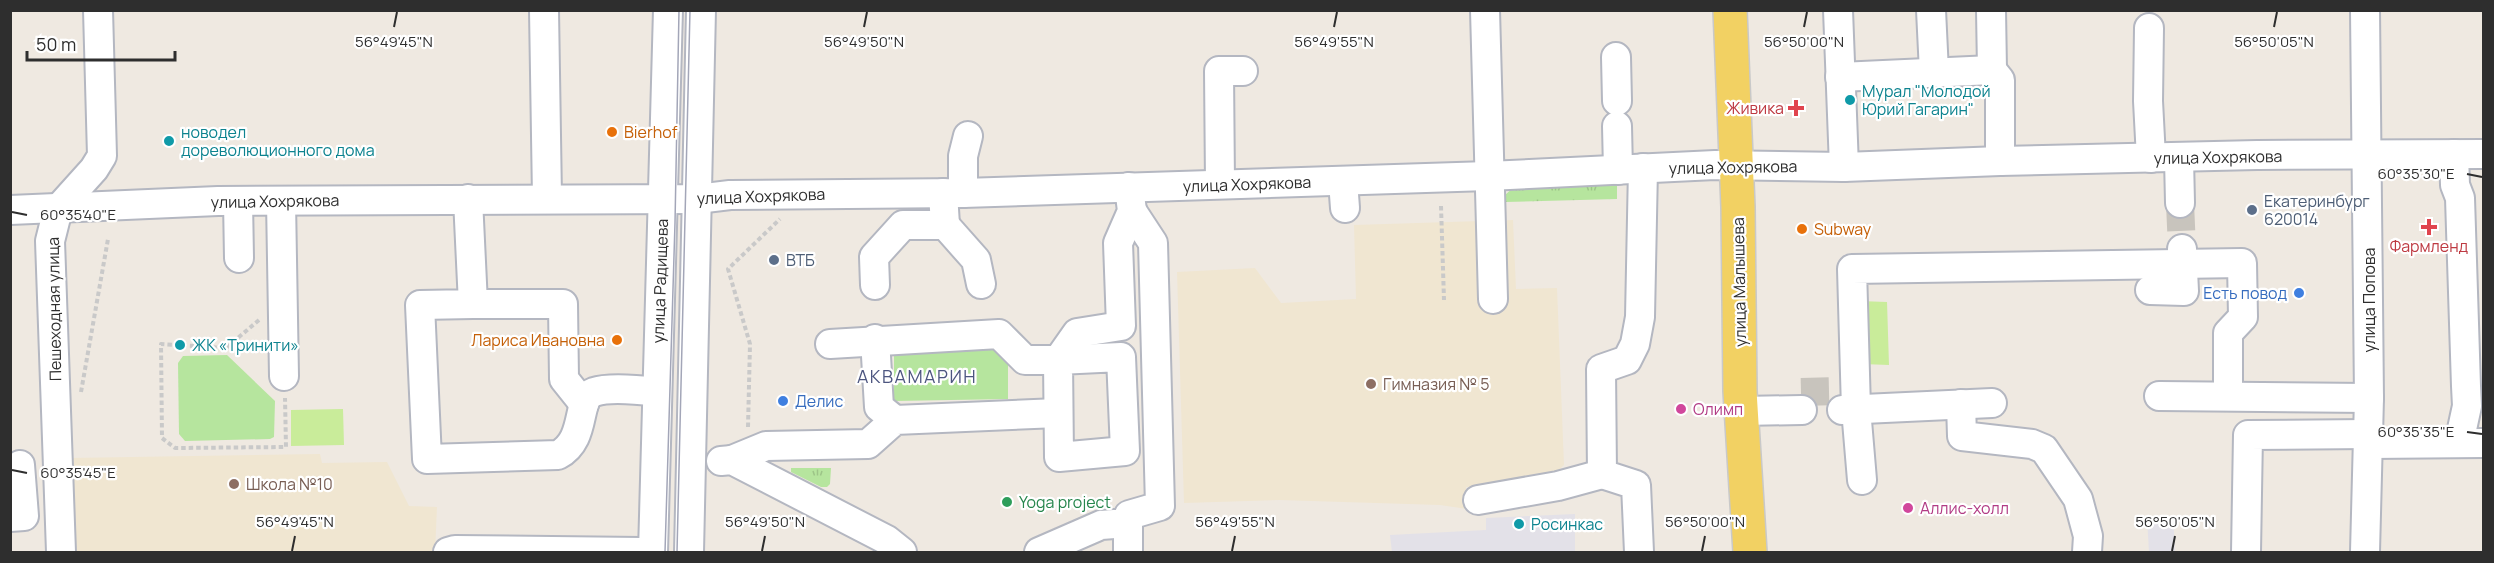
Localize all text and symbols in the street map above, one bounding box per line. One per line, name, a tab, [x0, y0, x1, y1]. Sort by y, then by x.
scale bar	[27, 24, 176, 62]
text: 56°49'45"N	[355, 31, 433, 52]
text: 56°49'50"N	[824, 31, 904, 52]
text: 56°49'55"N	[1294, 31, 1374, 52]
text: 56°50'00"N	[1764, 31, 1844, 52]
text: 56°50'05"N	[2234, 31, 2314, 52]
text: 50 m	[36, 32, 76, 56]
place label: Мурал "Молодой Юрий Гагарин"	[1862, 80, 1991, 120]
marker: Мурал "Молодой Юрий Гагарин"	[1843, 93, 1857, 107]
place label: Живика	[1726, 97, 1784, 119]
marker: Живика	[1789, 101, 1803, 115]
place label: новодел дореволюционного дома	[181, 121, 375, 161]
place label: Bierhof	[624, 121, 678, 143]
marker: Bierhof	[605, 125, 619, 139]
marker: новодел дореволюционного дома	[162, 134, 176, 148]
street label: улица Хохрякова	[2154, 145, 2282, 169]
street label: улица Хохрякова	[1669, 155, 1797, 179]
text: 60°35'30"E	[2377, 163, 2455, 184]
street label: улица Хохрякова	[1182, 171, 1312, 197]
street label: улица Хохрякова	[696, 183, 826, 209]
street label: улица Хохрякова	[211, 189, 339, 213]
place label: Екатеринбург 620014	[2264, 190, 2370, 230]
marker: Екатеринбург 620014	[2245, 203, 2259, 217]
text: 60°35'40"E	[40, 204, 116, 225]
street label: улица Малышева	[1727, 217, 1751, 347]
street label: улица Радищева	[647, 218, 673, 344]
place label: Subway	[1814, 218, 1872, 240]
marker: Фармленд	[2422, 220, 2436, 234]
marker: Subway	[1795, 222, 1809, 236]
place label: Фармленд	[2390, 235, 2469, 257]
street label: Пешеходная улица	[42, 237, 66, 381]
street label: улица Попова	[2358, 248, 2380, 352]
place label: ВТБ	[786, 249, 815, 271]
marker: ВТБ	[767, 253, 781, 267]
place label: Есть повод	[2203, 282, 2287, 304]
marker: Есть повод	[2292, 286, 2306, 300]
place label: Лариса Ивановна	[471, 329, 605, 351]
marker: Лариса Ивановна	[610, 333, 624, 347]
place label: ЖК «Тринити»	[192, 334, 299, 356]
marker: ЖК «Тринити»	[173, 338, 187, 352]
district label: АКВАМАРИН	[857, 364, 977, 388]
place label: Гимназия № 5	[1383, 373, 1489, 395]
marker: Гимназия № 5	[1364, 377, 1378, 391]
place label: Делис	[795, 390, 843, 412]
marker: Делис	[776, 394, 790, 408]
place label: Олимп	[1693, 398, 1743, 420]
marker: Олимп	[1674, 402, 1688, 416]
text: 60°35'35"E	[2378, 421, 2454, 442]
text: 60°35'45"E	[40, 462, 116, 483]
place label: Школа №10	[246, 473, 333, 495]
marker: Школа №10	[227, 477, 241, 491]
place label: Yoga projeсt	[1019, 491, 1111, 513]
marker: Yoga projeсt	[1000, 495, 1014, 509]
place label: Аллис-холл	[1920, 497, 2009, 519]
marker: Аллис-холл	[1901, 501, 1915, 515]
text: 56°49'45"N	[256, 511, 334, 532]
text: 56°49'50"N	[725, 511, 805, 532]
text: 56°49'55"N	[1195, 511, 1275, 532]
text: 56°50'00"N	[1665, 511, 1745, 532]
text: 56°50'05"N	[2135, 511, 2215, 532]
place label: Росинкас	[1531, 513, 1603, 535]
marker: Росинкас	[1512, 517, 1526, 531]

